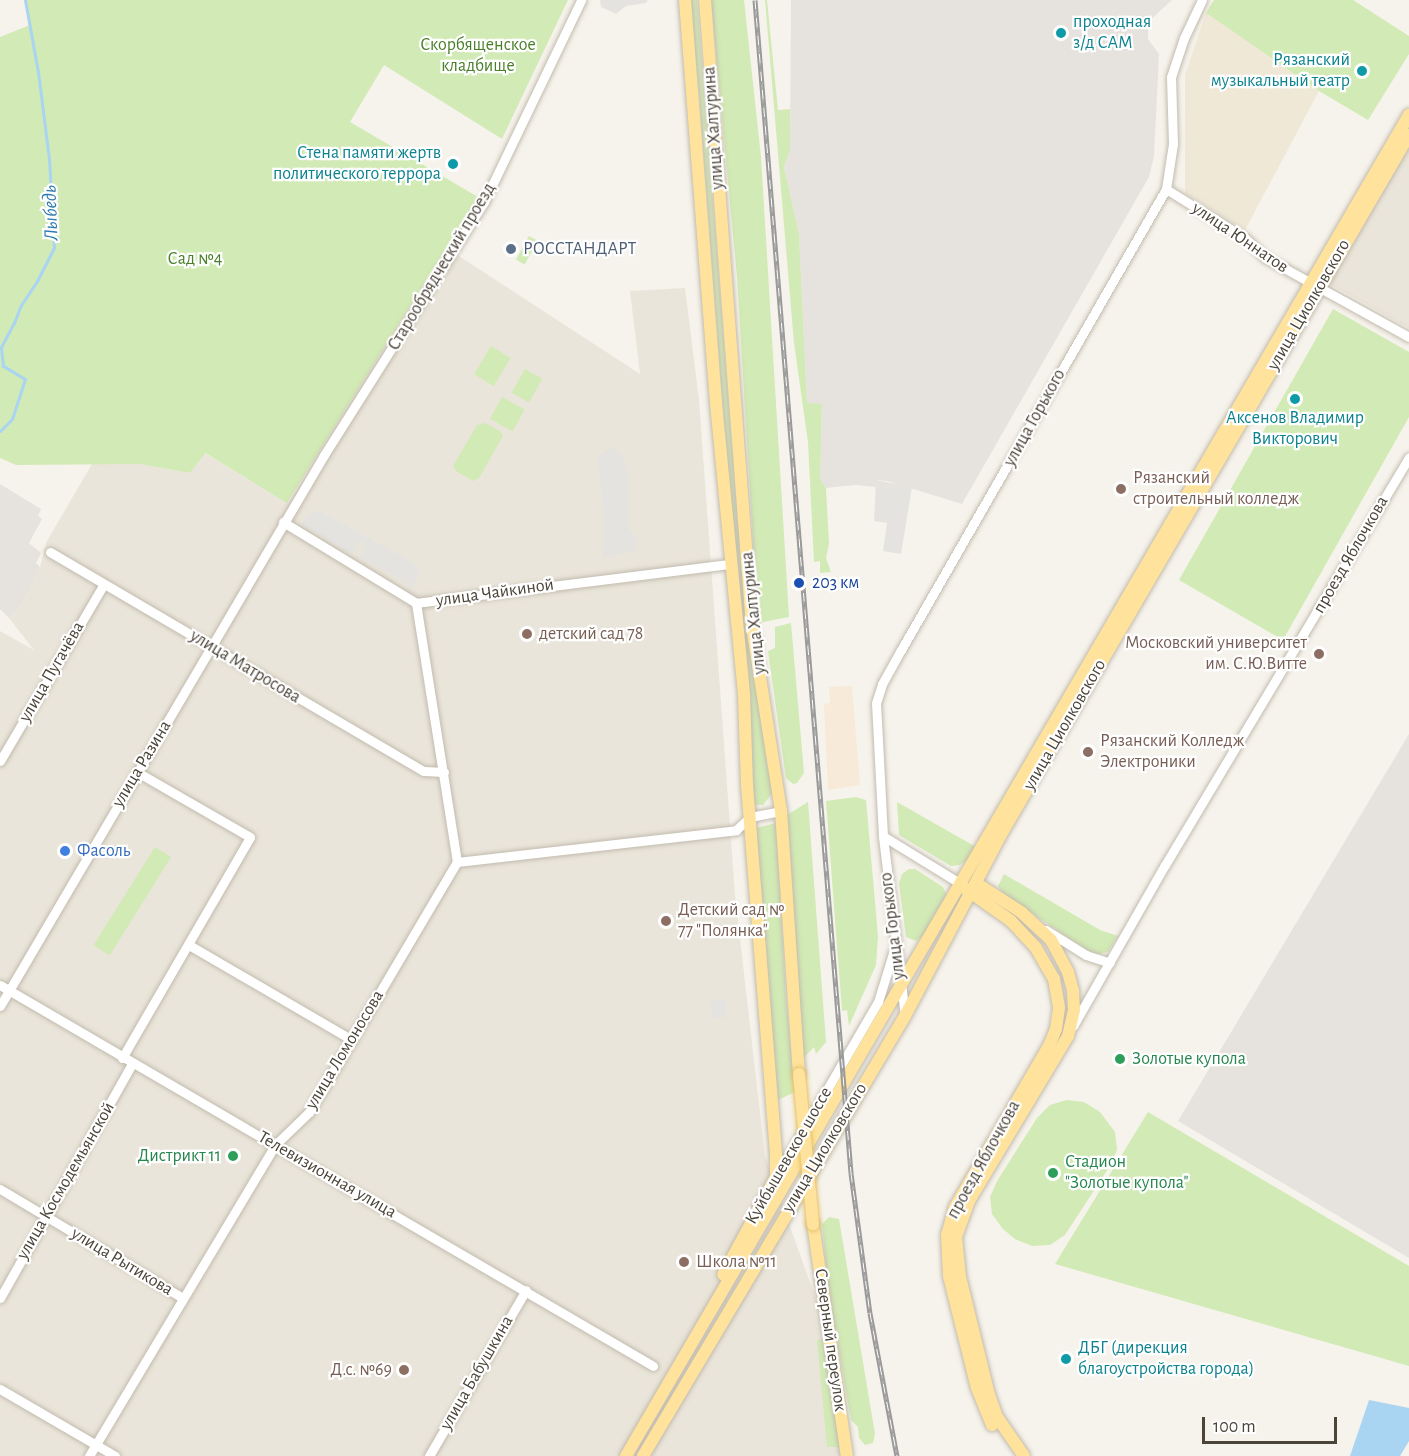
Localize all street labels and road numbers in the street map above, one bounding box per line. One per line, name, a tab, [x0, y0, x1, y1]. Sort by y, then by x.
street label: улица Халтурина	[699, 66, 729, 190]
street label: Старообрядческий проезд	[383, 179, 501, 355]
street label: улица Юннатов	[1188, 198, 1292, 278]
street label: улица Циолковского	[1263, 236, 1355, 374]
street label: улица Горького	[999, 366, 1071, 470]
street label: проезд Яблочкова	[1309, 492, 1393, 618]
street label: улица Халтурина	[737, 551, 771, 675]
street label: улица Чайкиной	[435, 574, 555, 612]
street label: улица Пугачёва	[15, 618, 89, 726]
street label: улица Матросова	[186, 626, 304, 708]
street label: улица Циолковского	[1019, 656, 1111, 794]
street label: улица Разина	[108, 717, 176, 811]
street label: улица Горького	[876, 871, 910, 981]
street label: улица Ломоносова	[301, 987, 389, 1113]
street label: улица Циолковского	[778, 1079, 872, 1217]
street label: Куйбышевское шоссе	[741, 1083, 837, 1229]
street label: проезд Яблочкова	[943, 1097, 1025, 1223]
street label: улица Космодемьянской	[12, 1099, 120, 1263]
street label: Телевизионная улица	[254, 1127, 400, 1223]
street label: улица Рытикова	[67, 1223, 177, 1301]
street label: Северный переулок	[809, 1267, 851, 1413]
street label: улица Бабушкина	[435, 1312, 519, 1434]

